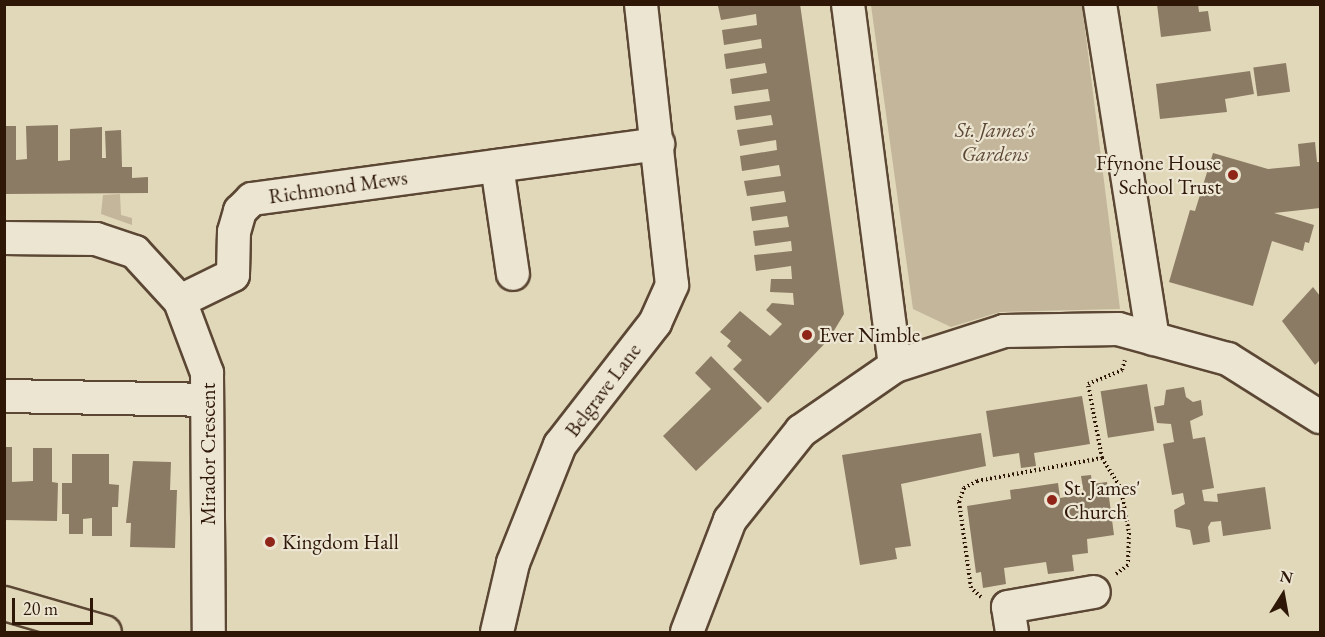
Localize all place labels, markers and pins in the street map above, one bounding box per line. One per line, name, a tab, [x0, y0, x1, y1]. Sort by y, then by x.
place label: Ffynone House School Trust	[1096, 150, 1221, 200]
marker: Ffynone House School Trust	[1226, 168, 1240, 182]
place label: Ever Nimble	[819, 322, 920, 348]
marker: Ever Nimble	[800, 328, 814, 342]
place label: St. James' Church	[1064, 475, 1140, 525]
marker: St. James' Church	[1045, 493, 1059, 507]
place label: Kingdom Hall	[282, 529, 399, 555]
marker: Kingdom Hall	[263, 535, 277, 549]

